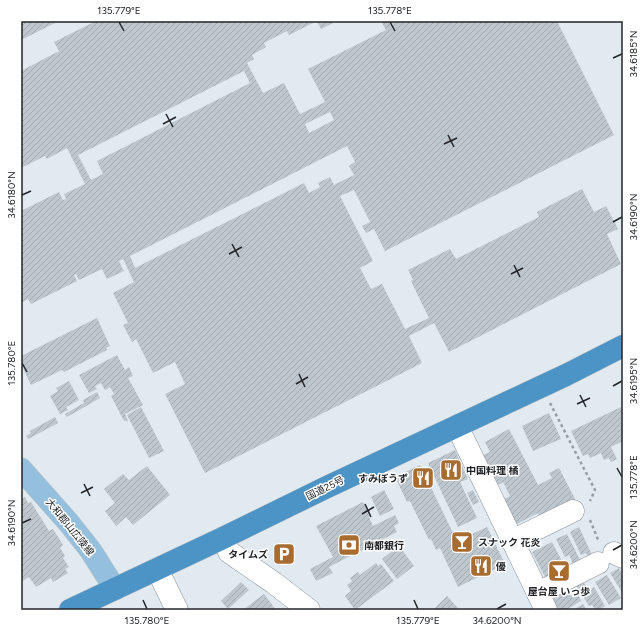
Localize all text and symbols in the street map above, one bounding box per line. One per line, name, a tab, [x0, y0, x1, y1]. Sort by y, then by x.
text: 135.779°E	[97, 4, 141, 17]
text: 135.778°E	[368, 4, 412, 17]
text: 34.6185°N	[627, 31, 640, 77]
text: 34.6180°N	[5, 171, 18, 219]
text: 34.6190°N	[627, 193, 640, 241]
text: 135.780°E	[5, 340, 18, 385]
text: 34.6195°N	[627, 358, 640, 404]
text: 135.778°E	[627, 455, 640, 499]
restaurant icon: 中国料理 橘	[438, 457, 464, 483]
place label: 中国料理 橘	[466, 464, 518, 477]
restaurant icon: すみぼうず	[410, 465, 436, 491]
place label: すみぼうず	[358, 472, 408, 485]
street label: 国道25号	[304, 473, 346, 503]
street label: 大和郡山広陵線	[43, 496, 97, 558]
text: 34.6190°N	[5, 499, 18, 547]
text: 34.6200°N	[627, 520, 640, 570]
bar icon: スナック 花炎	[449, 529, 475, 555]
bank icon: 南都銀行	[336, 532, 362, 558]
place label: スナック 花炎	[478, 536, 540, 549]
place label: 南都銀行	[364, 539, 404, 552]
parking icon: タイムズ	[271, 541, 297, 567]
place label: タイムズ	[228, 548, 268, 561]
restaurant icon: 優	[468, 553, 494, 579]
bar icon: 屋台屋 いっ歩	[546, 558, 572, 584]
place label: 優	[495, 560, 506, 573]
place label: 屋台屋 いっ歩	[528, 585, 590, 598]
text: 135.780°E	[125, 614, 170, 627]
text: 135.779°E	[396, 614, 440, 627]
text: 34.6200°N	[472, 614, 522, 627]

